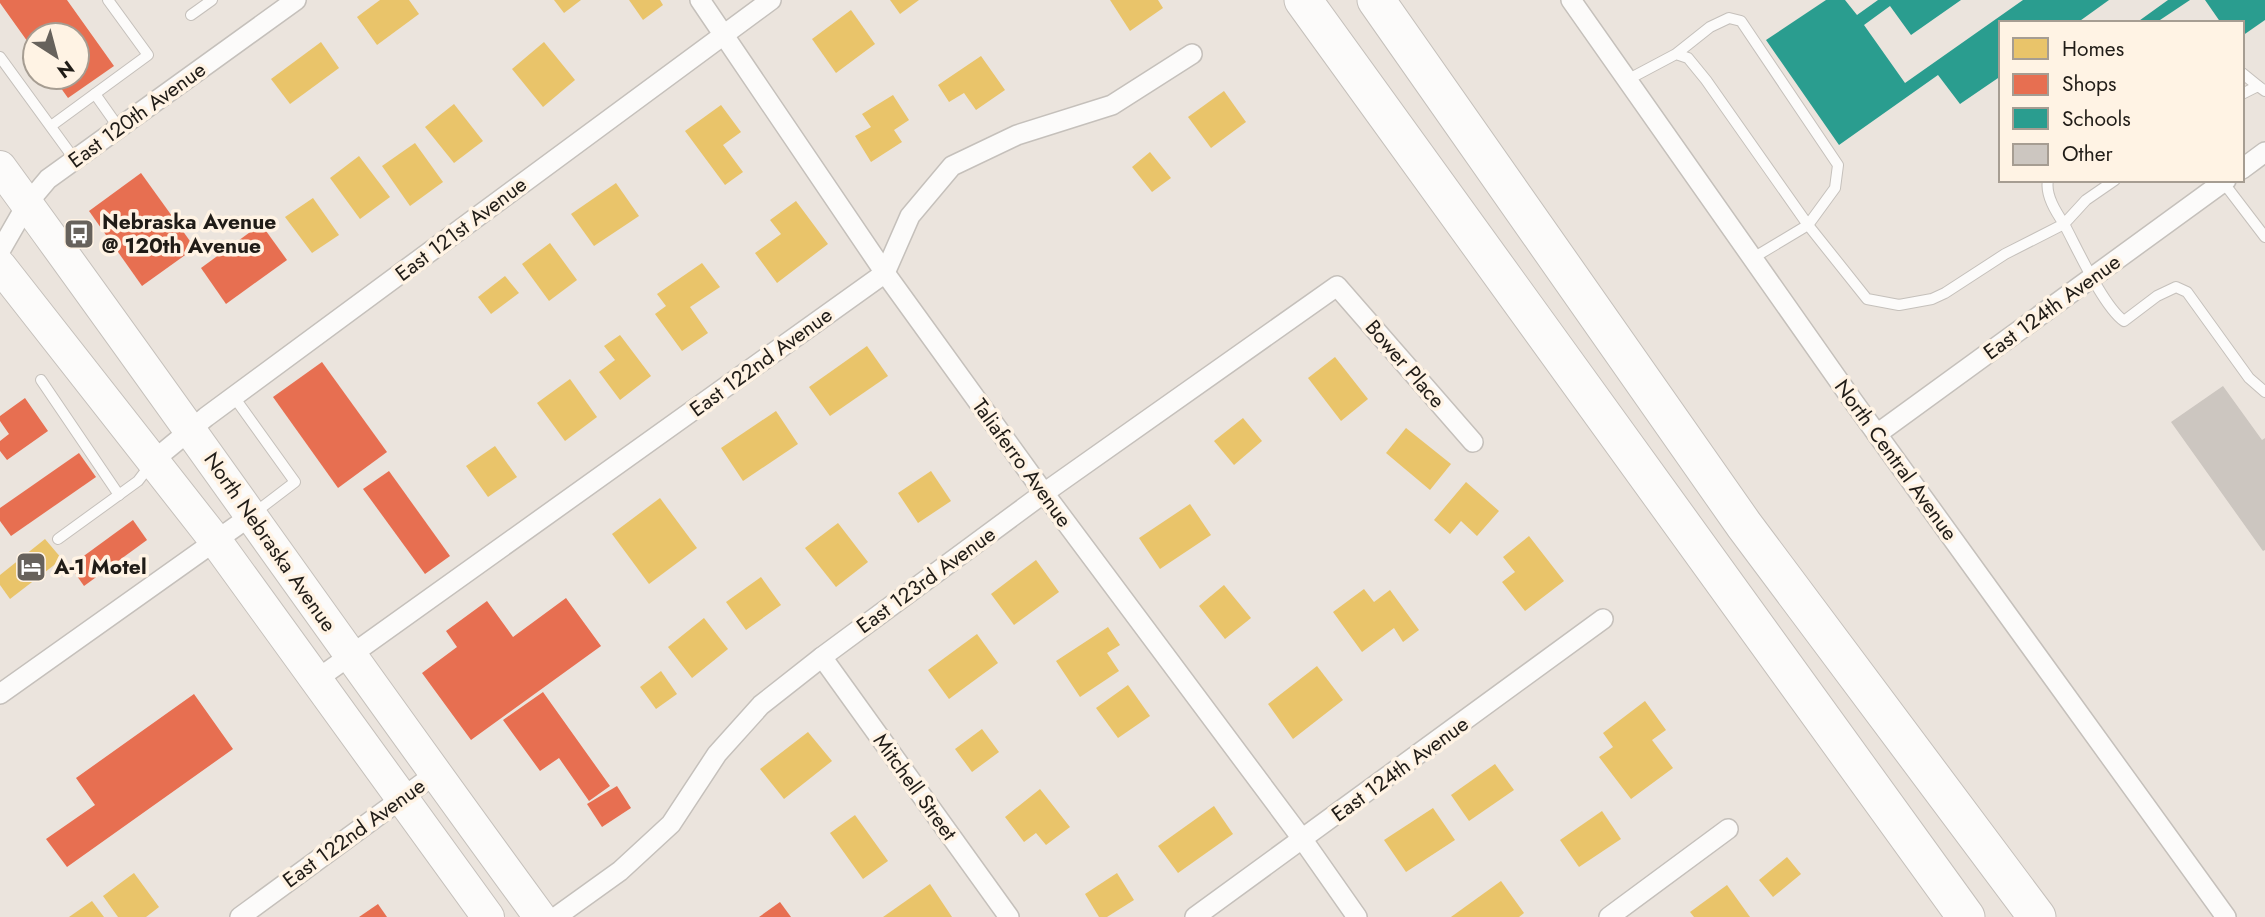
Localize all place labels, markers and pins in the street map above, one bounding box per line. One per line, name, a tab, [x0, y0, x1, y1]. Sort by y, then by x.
place label: Nebraska Avenue @ 120th Avenue	[102, 207, 276, 261]
bus stop icon: Nebraska Avenue @ 120th Avenue	[62, 217, 96, 251]
hotel icon: A-1 Motel	[14, 550, 48, 584]
place label: A-1 Motel	[53, 552, 147, 582]

